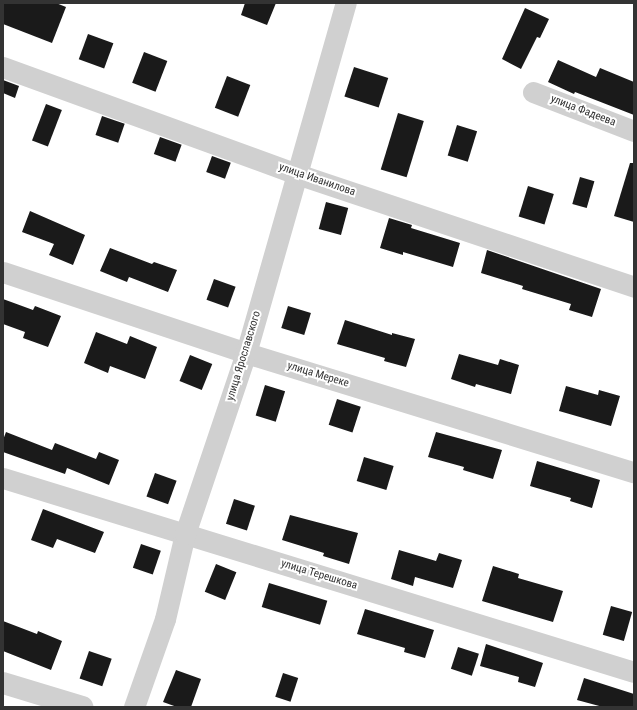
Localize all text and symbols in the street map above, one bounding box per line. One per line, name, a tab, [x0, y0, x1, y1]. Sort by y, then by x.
street label: улица Фадеева	[548, 92, 618, 130]
street label: улица Иванилова	[277, 161, 357, 199]
street label: улица Ярославского	[224, 310, 264, 402]
street label: улица Мереке	[286, 359, 350, 391]
street label: улица Терешкова	[279, 557, 359, 593]

